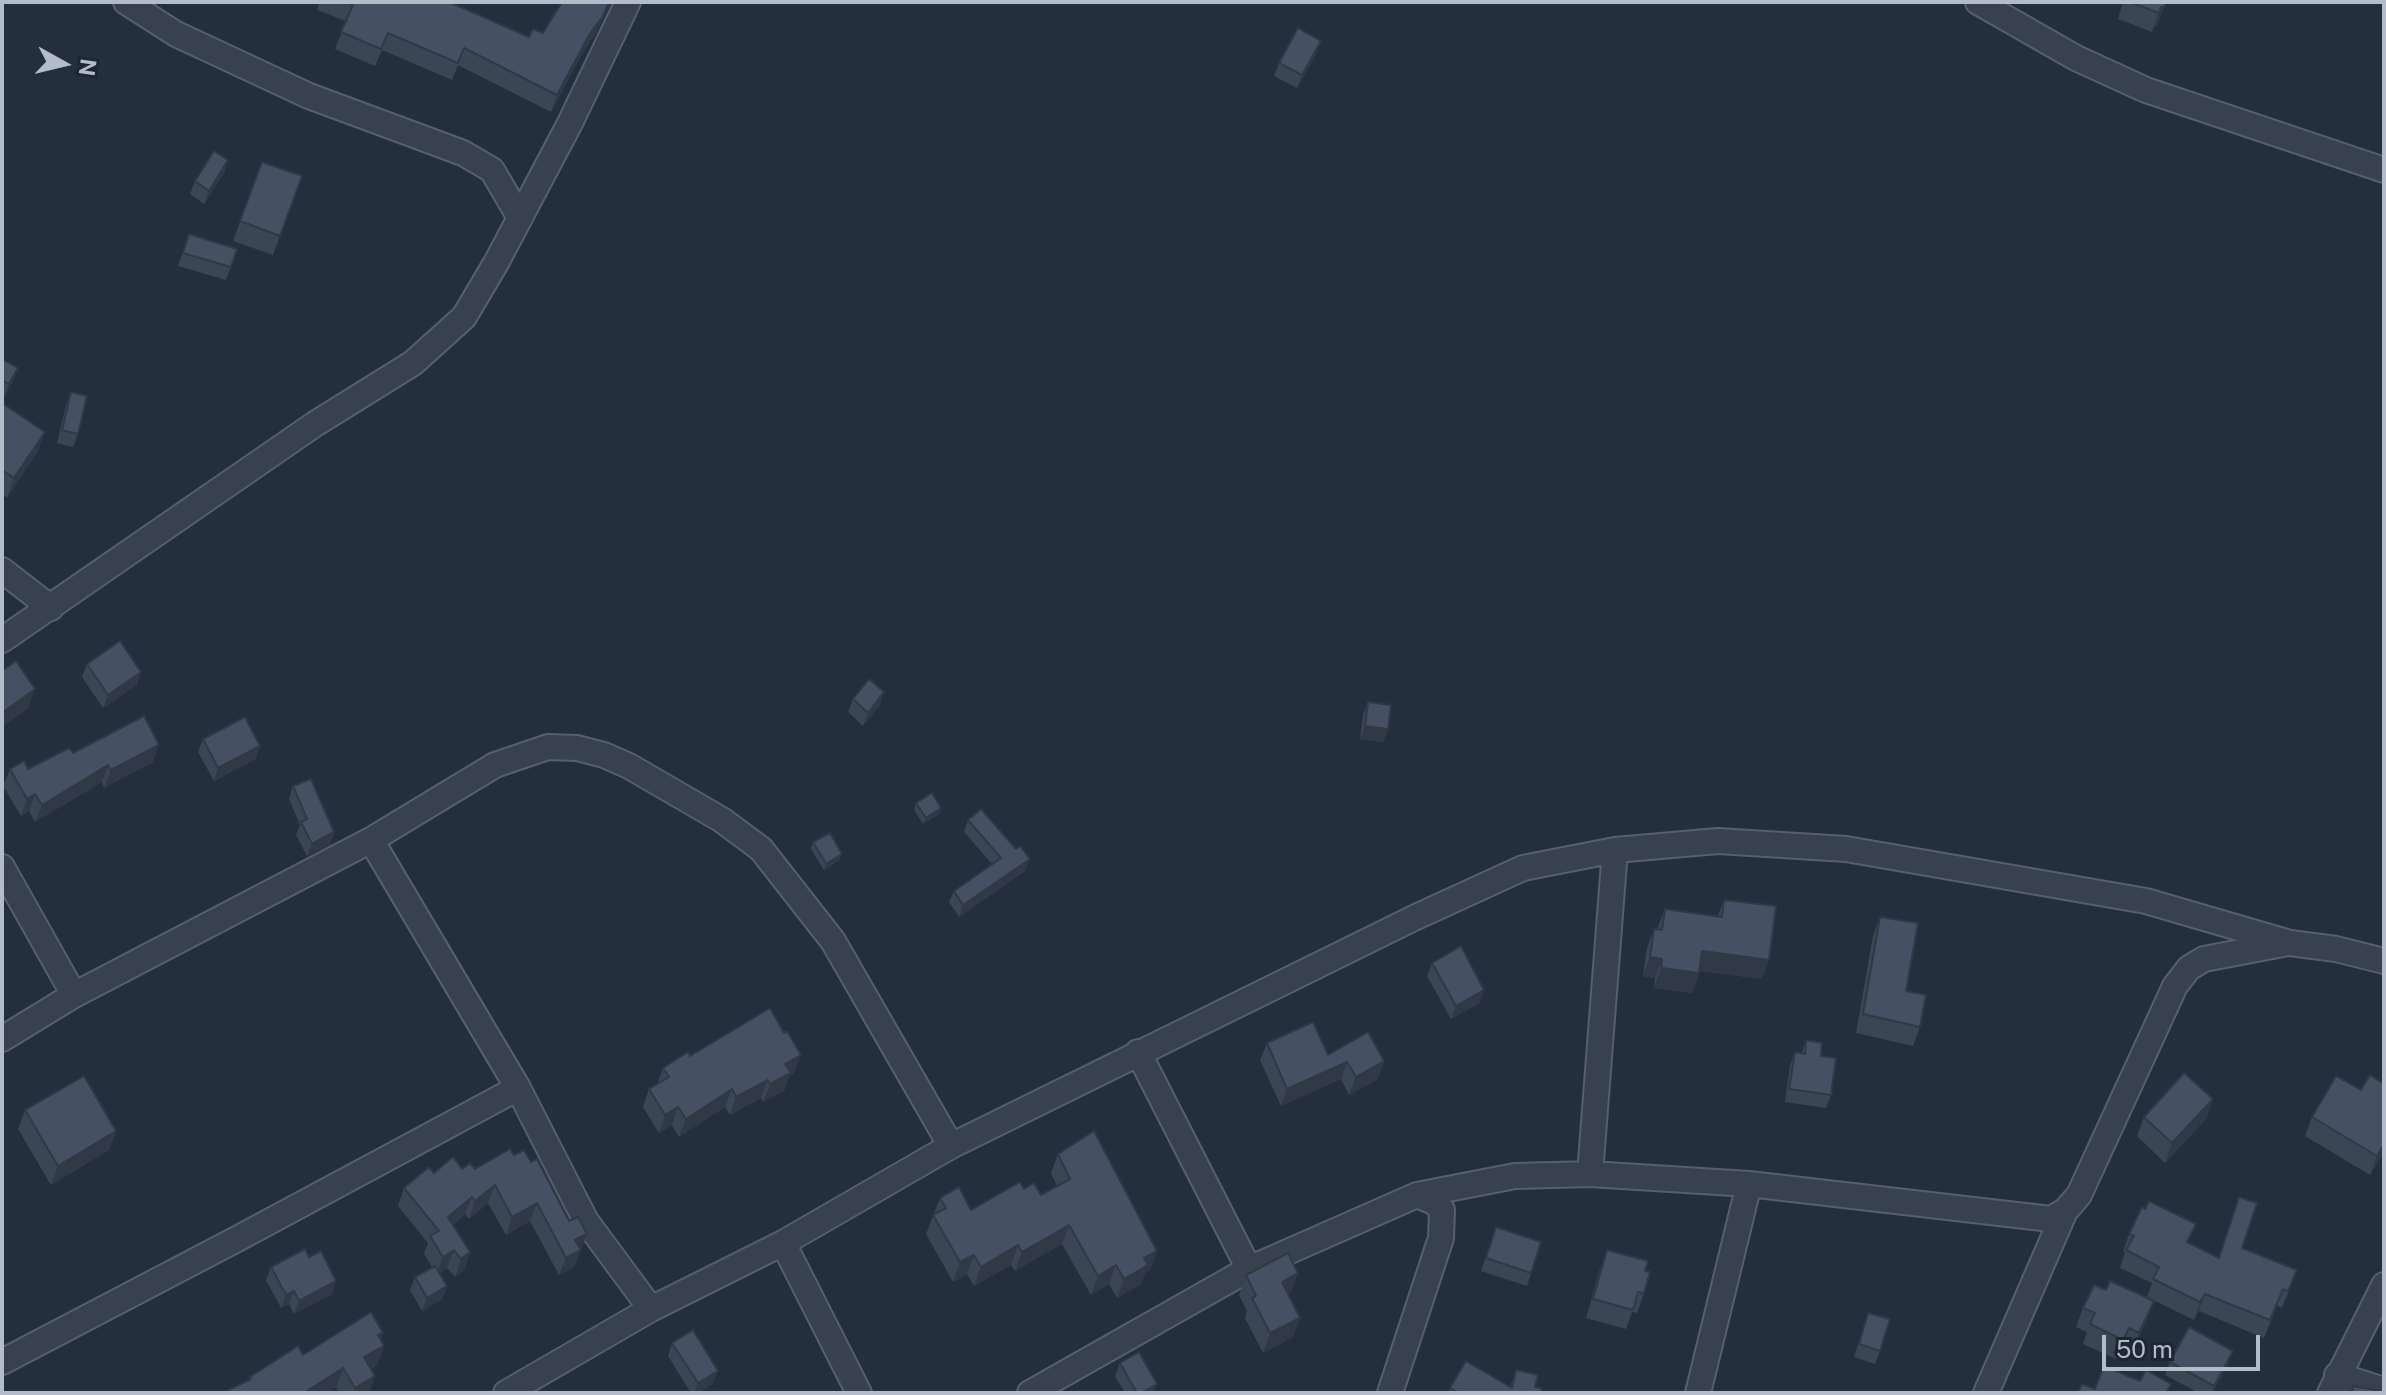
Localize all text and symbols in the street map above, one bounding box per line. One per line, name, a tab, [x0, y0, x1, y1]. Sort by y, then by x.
north arrow	[24, 24, 104, 104]
text: N	[74, 57, 102, 78]
scale bar	[2106, 1319, 2264, 1369]
text: 50 m	[2116, 1335, 2173, 1363]

